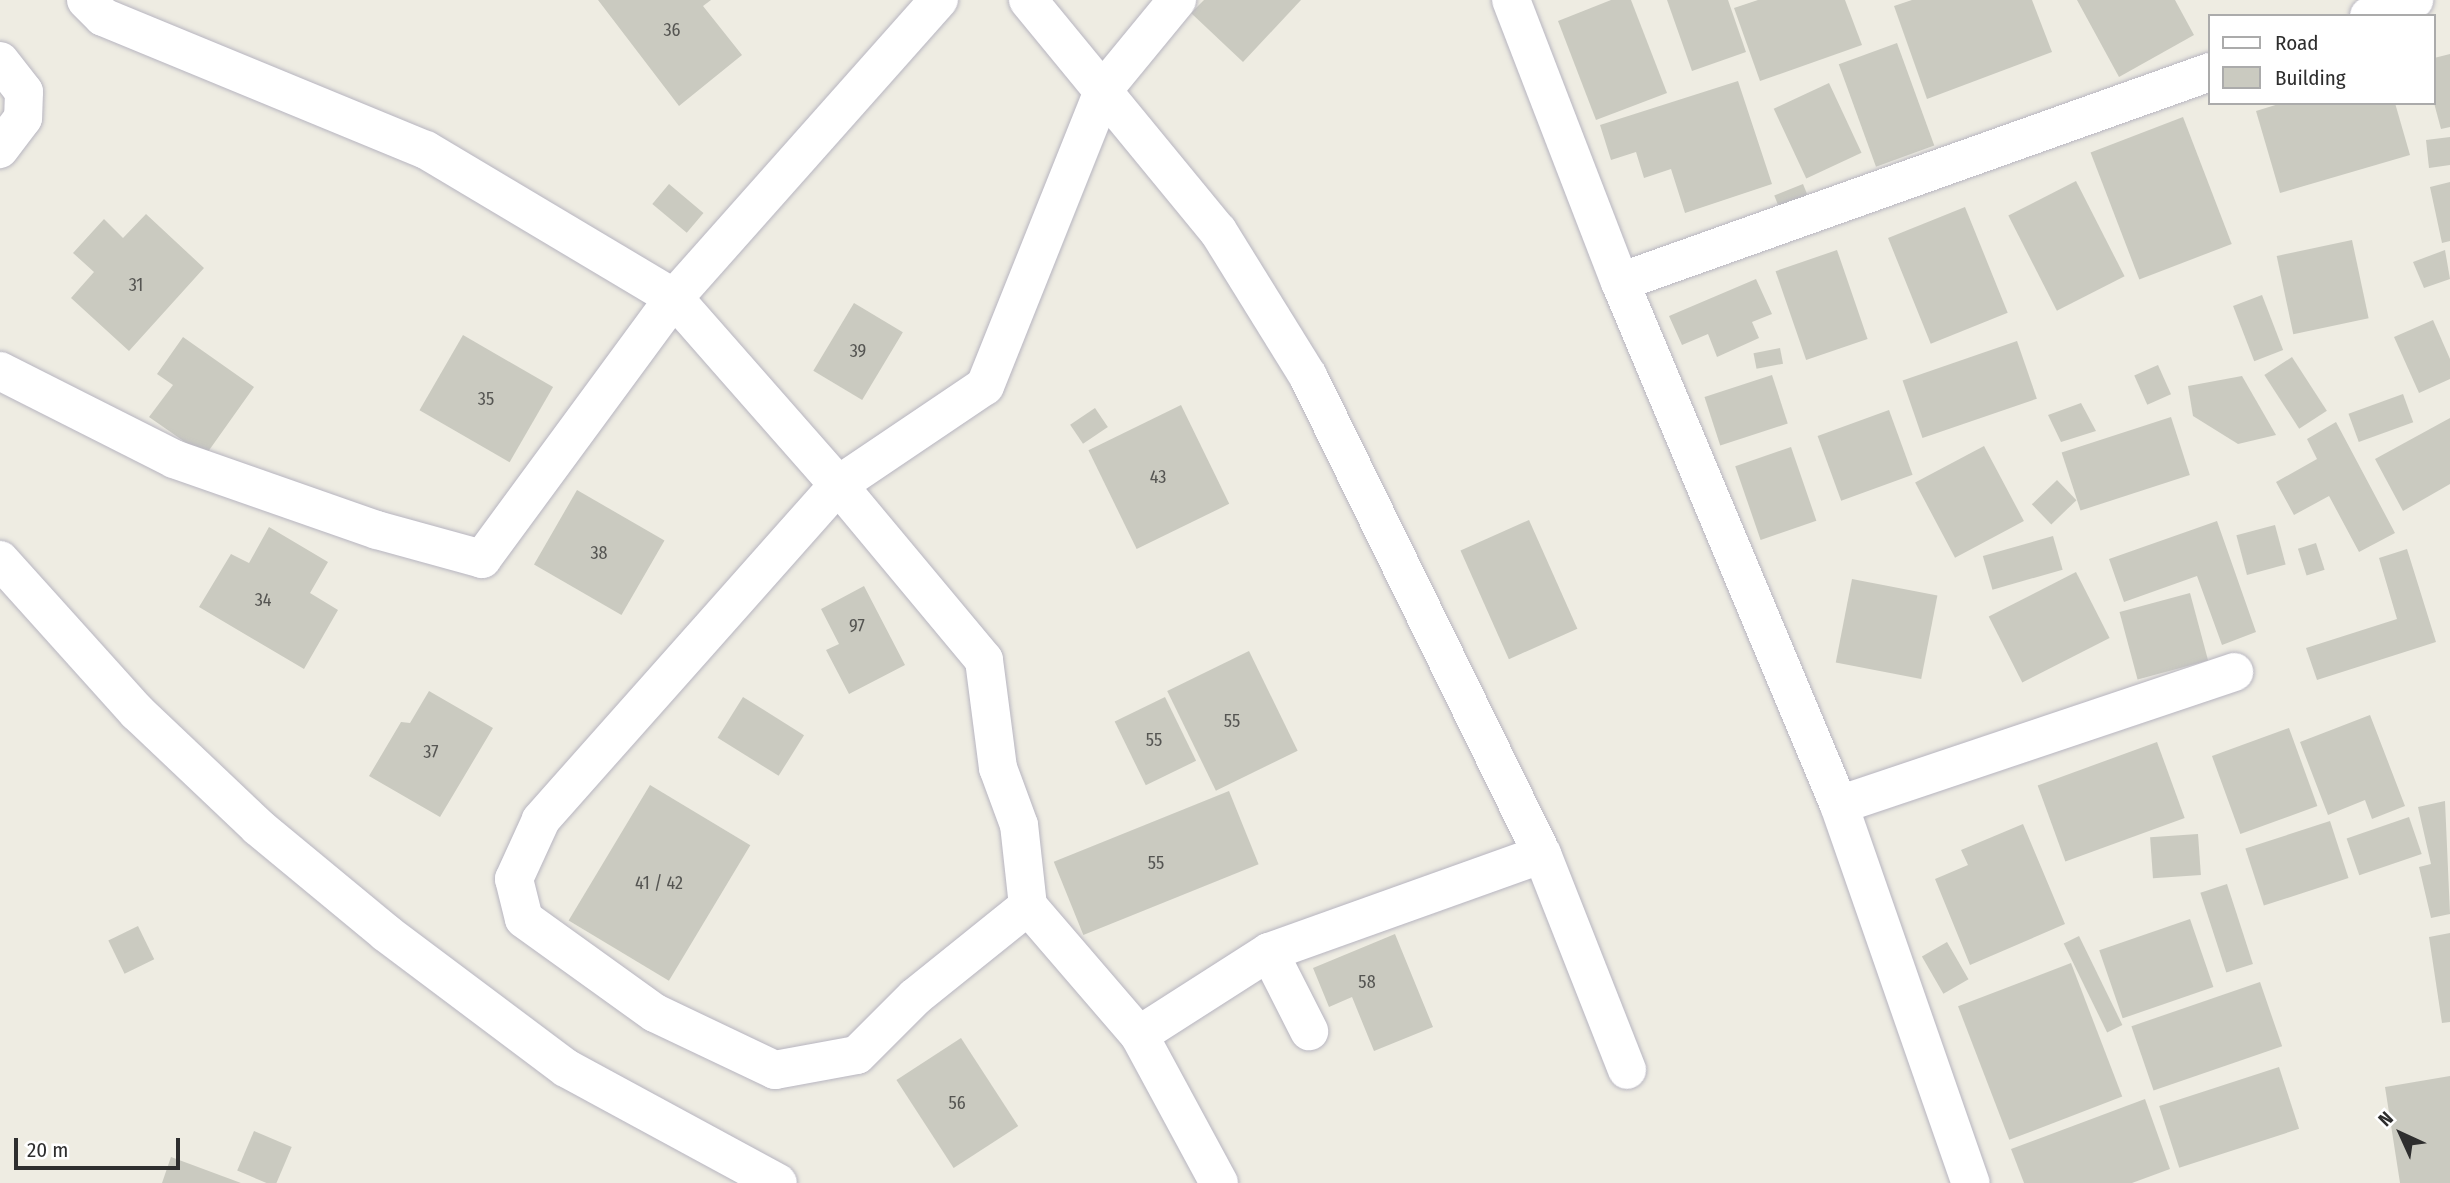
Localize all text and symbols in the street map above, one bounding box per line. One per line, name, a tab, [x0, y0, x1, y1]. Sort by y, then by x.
legend	[2208, 14, 2436, 105]
house number: 36	[663, 19, 681, 41]
text: Road	[2275, 30, 2319, 56]
text: Building	[2275, 65, 2346, 91]
house number: 31	[129, 274, 143, 296]
house number: 39	[850, 340, 866, 362]
house number: 35	[478, 388, 494, 410]
house number: 43	[1150, 466, 1166, 488]
house number: 38	[590, 542, 608, 564]
house number: 34	[255, 589, 271, 611]
house number: 97	[849, 615, 865, 637]
house number: 55	[1224, 710, 1240, 732]
house number: 55	[1146, 729, 1162, 751]
house number: 37	[423, 741, 439, 763]
house number: 55	[1148, 852, 1164, 874]
house number: 41 / 42	[635, 872, 683, 894]
house number: 58	[1358, 971, 1376, 993]
house number: 56	[948, 1092, 966, 1114]
north arrow	[2366, 1099, 2436, 1169]
text: N	[2374, 1107, 2398, 1131]
scale bar	[18, 1124, 184, 1168]
text: 20 m	[27, 1137, 68, 1163]

